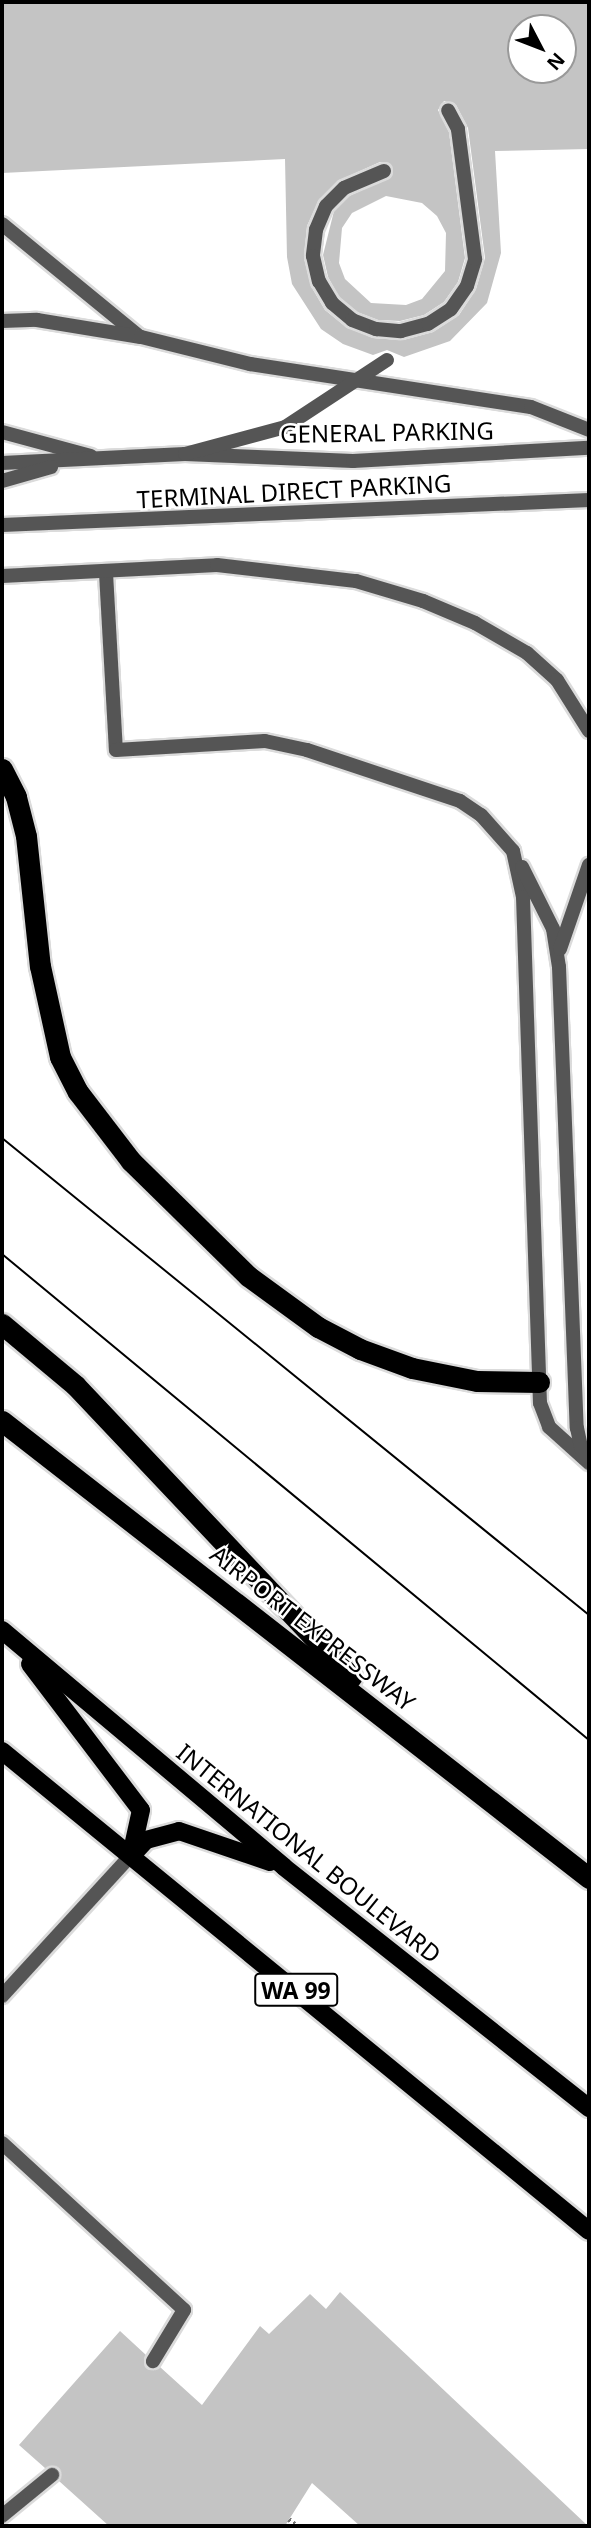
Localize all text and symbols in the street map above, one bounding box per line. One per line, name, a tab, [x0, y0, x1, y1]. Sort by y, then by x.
north arrow	[507, 14, 577, 84]
text: N	[541, 47, 571, 76]
street label: GENERAL PARKING	[280, 416, 494, 448]
street label: TERMINAL DIRECT PARKING	[136, 468, 452, 514]
street label: AIRPORT EXPRESSWAY	[205, 1539, 421, 1717]
street label: INTERNATIONAL BOULEVARD	[171, 1737, 447, 1969]
road number: WA 99	[254, 1970, 338, 2010]

